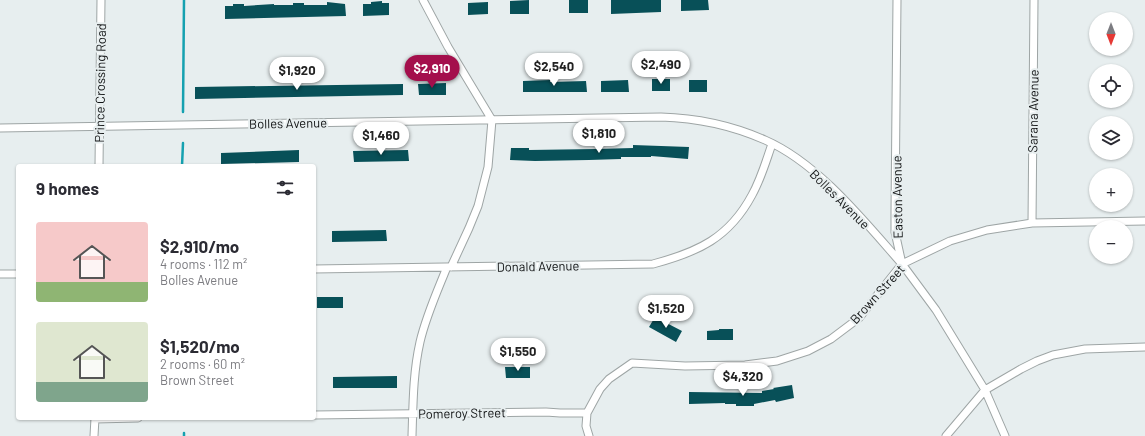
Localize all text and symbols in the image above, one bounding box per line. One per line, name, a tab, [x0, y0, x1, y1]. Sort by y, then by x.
north arrow	[1089, 12, 1133, 56]
map controls	[1089, 12, 1133, 264]
street label: Prince Crossing Road	[91, 23, 109, 143]
pin: $2,490	[628, 51, 694, 85]
pin: $2,540	[521, 53, 587, 87]
pin: $2,910	[399, 55, 465, 89]
text: $2,490	[641, 56, 681, 72]
pin: $1,920	[264, 57, 330, 91]
text: $2,540	[534, 58, 574, 74]
text: $2,910	[414, 60, 450, 76]
text: $1,920	[278, 62, 316, 78]
button: locate	[1089, 64, 1133, 108]
street label: Sarana Avenue	[1024, 69, 1042, 153]
street label: Bolles Avenue	[249, 114, 327, 132]
button: layers	[1089, 116, 1133, 160]
pin: $1,810	[566, 120, 632, 154]
pin: $1,460	[348, 122, 414, 156]
text: $1,810	[582, 125, 616, 141]
text: $1,460	[362, 127, 400, 143]
street label: Easton Avenue	[888, 155, 906, 239]
street label: Bolles Avenue	[807, 166, 873, 232]
button: +	[1089, 168, 1133, 212]
icon: filters	[274, 177, 296, 199]
text: 9 homes	[36, 178, 99, 198]
button: −	[1089, 220, 1133, 264]
text: $2,910/mo	[160, 236, 239, 256]
icon: home	[68, 238, 116, 286]
text: 4 rooms · 112 m²	[160, 256, 247, 272]
street label: Donald Avenue	[496, 257, 580, 275]
street label: Brown Street	[846, 261, 908, 327]
text: Bolles Avenue	[160, 272, 238, 288]
pin: $1,520	[633, 295, 699, 329]
text: $1,520	[647, 300, 685, 316]
text: $1,520/mo	[160, 336, 240, 356]
icon: home	[68, 338, 116, 386]
pin: $1,550	[485, 338, 551, 372]
text: $1,550	[500, 343, 536, 359]
text: 2 rooms · 60 m²	[160, 356, 245, 372]
pin: $4,320	[710, 363, 776, 397]
text: $4,320	[723, 368, 763, 384]
text: Brown Street	[160, 372, 234, 388]
street label: Pomeroy Street	[418, 404, 506, 422]

